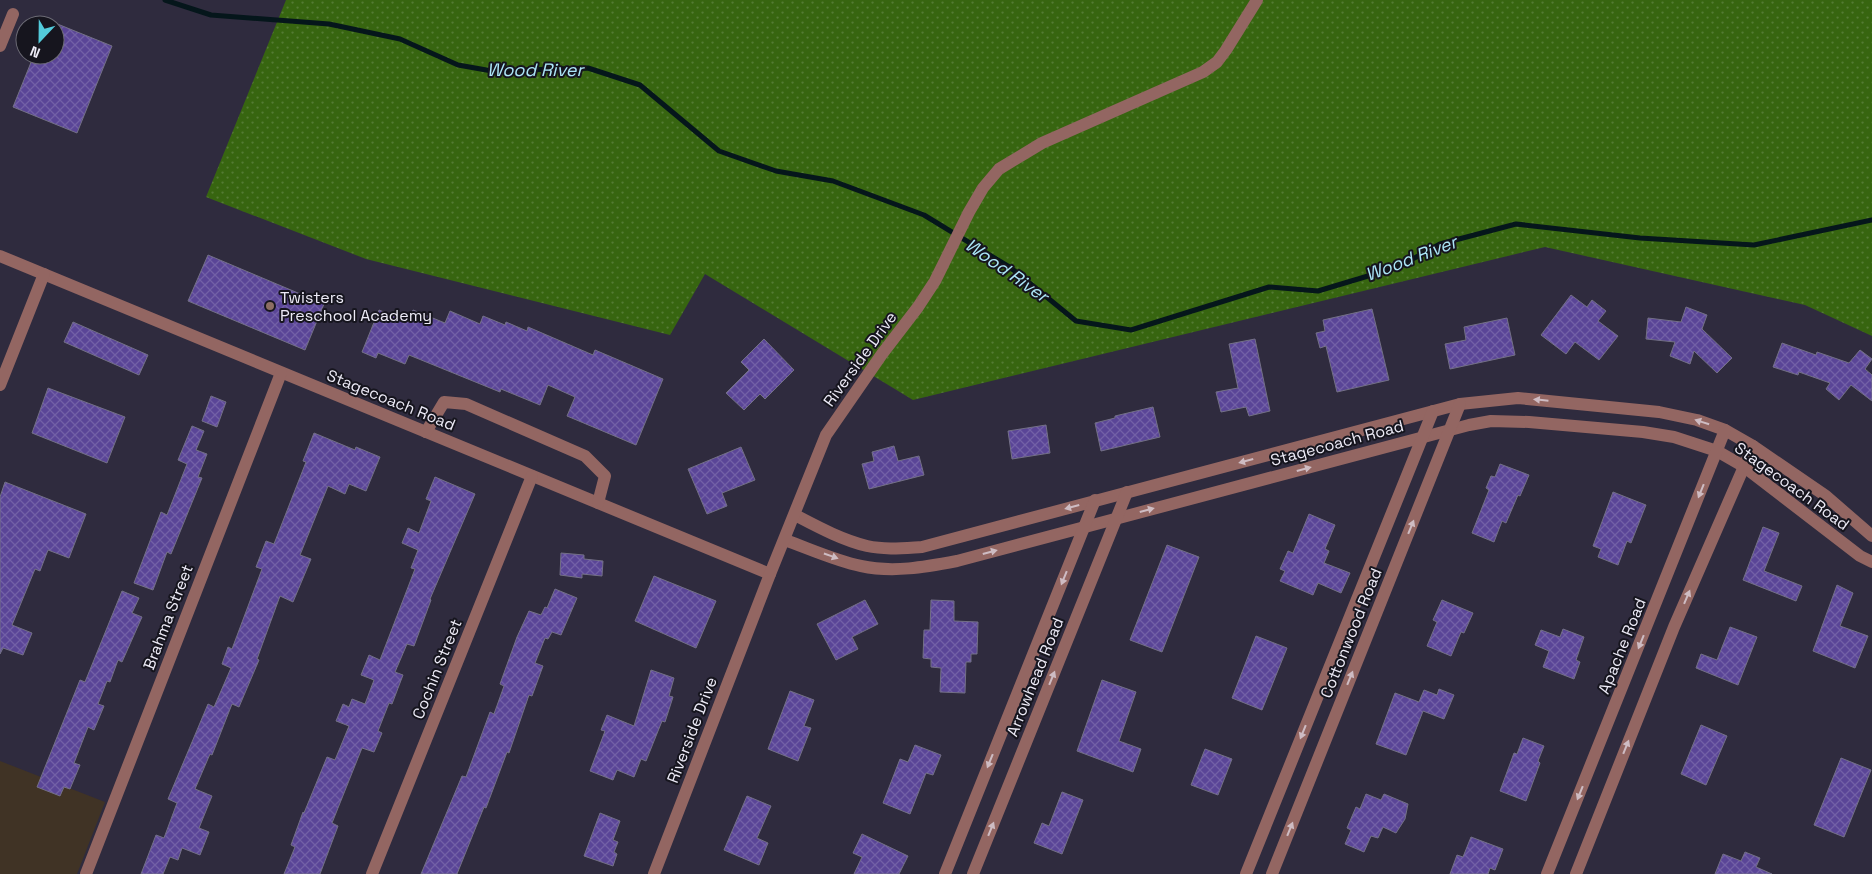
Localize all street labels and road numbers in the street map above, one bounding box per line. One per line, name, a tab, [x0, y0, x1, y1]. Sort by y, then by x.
street label: Riverside Drive	[819, 307, 901, 411]
street label: Stagecoach Road	[324, 365, 458, 435]
street label: Stagecoach Road	[1268, 415, 1406, 471]
street label: Stagecoach Road	[1730, 437, 1854, 535]
street label: Brahma Street	[138, 561, 198, 673]
street label: Cottonwood Road	[1315, 565, 1387, 701]
street label: Apache Road	[1593, 595, 1651, 697]
street label: Arrowhead Road	[1002, 614, 1068, 740]
street label: Cochin Street	[407, 616, 467, 722]
street label: Riverside Drive	[662, 674, 722, 786]

